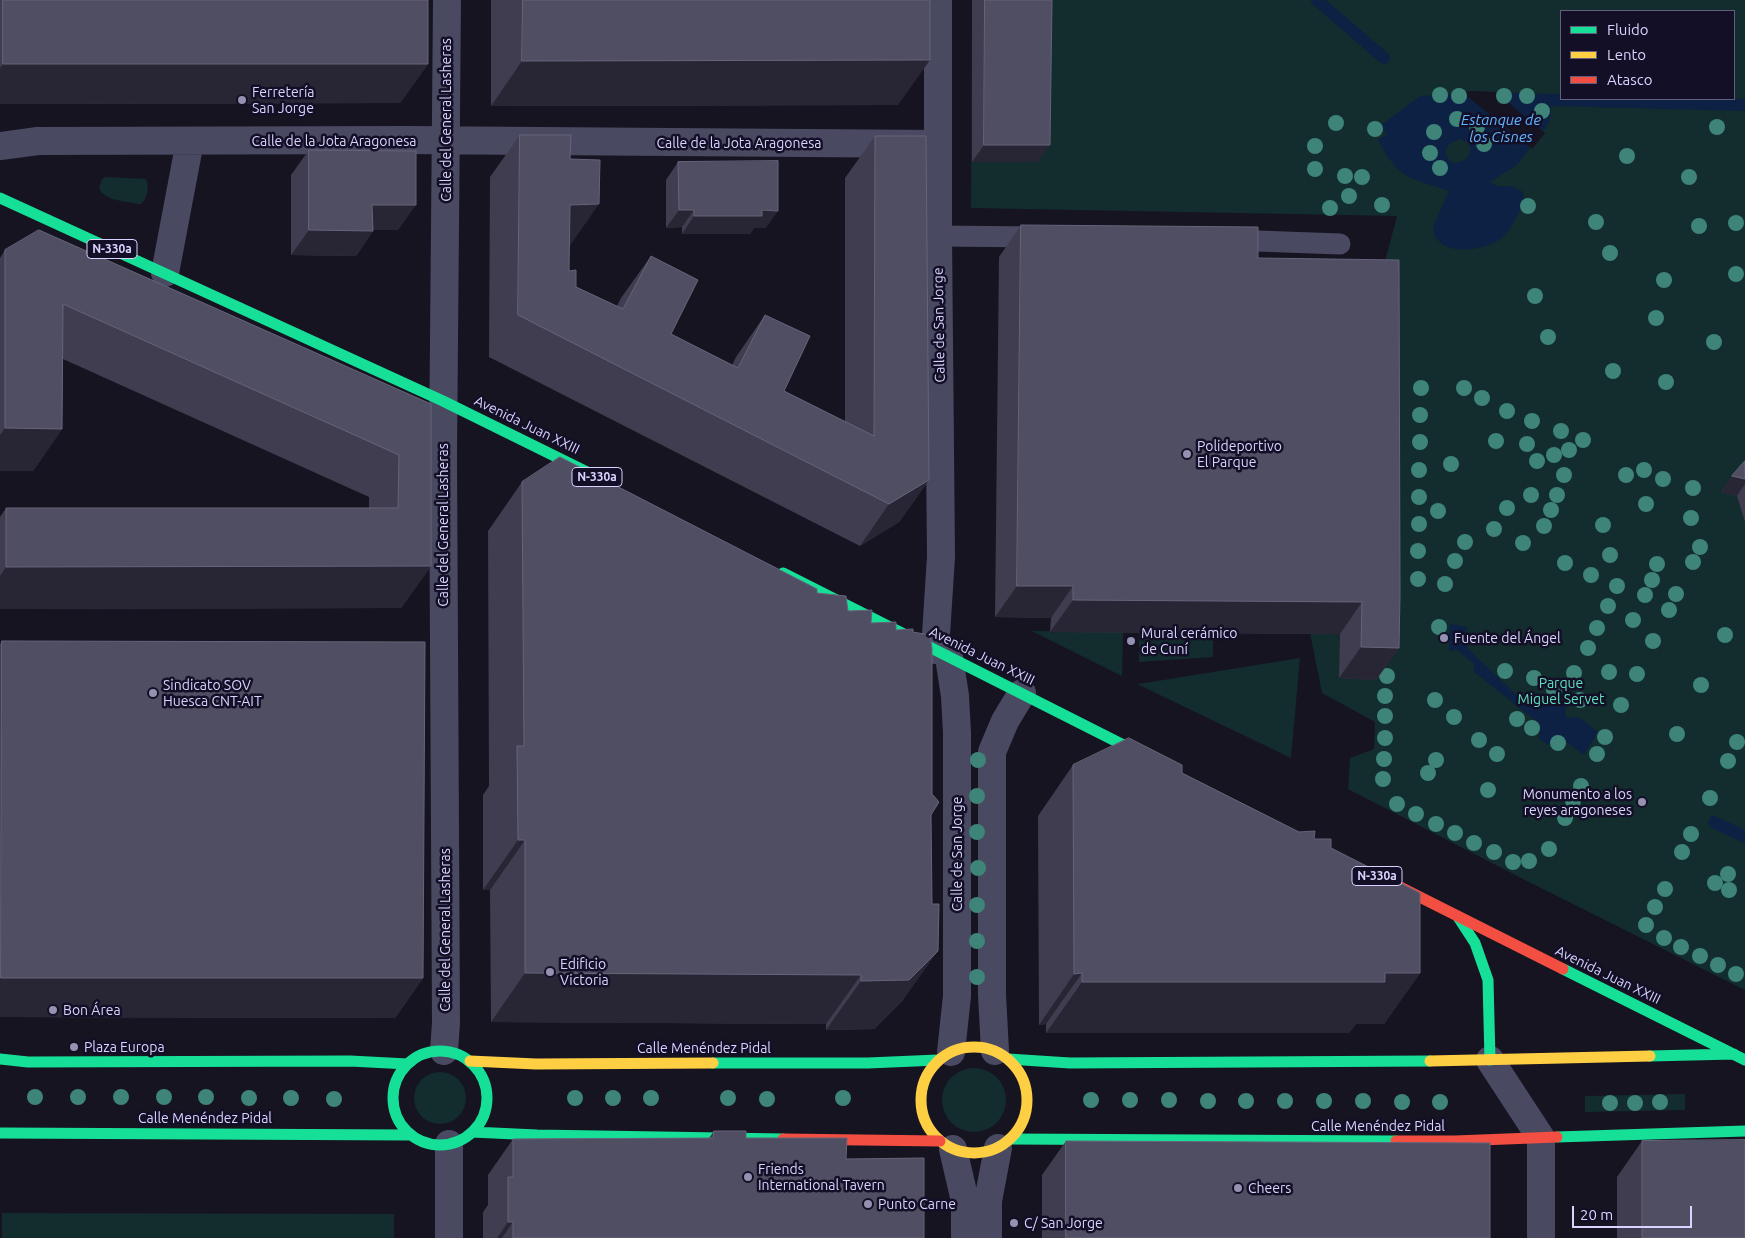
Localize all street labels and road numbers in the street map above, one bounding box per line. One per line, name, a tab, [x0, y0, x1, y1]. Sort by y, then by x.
street label: Calle del General Lasheras	[438, 38, 454, 202]
street label: Calle de la Jota Aragonesa	[251, 133, 417, 149]
street label: Calle de la Jota Aragonesa	[656, 135, 822, 151]
road number: N-330a	[87, 240, 137, 258]
street label: Calle de San Jorge	[930, 267, 948, 383]
street label: Avenida Juan XXIII	[472, 392, 582, 458]
street label: Calle del General Lasheras	[435, 443, 451, 607]
road number: N-330a	[572, 468, 622, 487]
street label: Avenida Juan XXIII	[927, 623, 1037, 689]
street label: Calle de San Jorge	[949, 796, 965, 912]
street label: Calle del General Lasheras	[437, 848, 453, 1012]
road number: N-330a	[1352, 866, 1402, 886]
street label: Avenida Juan XXIII	[1553, 942, 1663, 1008]
street label: Calle Menéndez Pidal	[637, 1040, 771, 1056]
street label: Calle Menéndez Pidal	[138, 1110, 272, 1126]
street label: Calle Menéndez Pidal	[1311, 1118, 1445, 1134]

